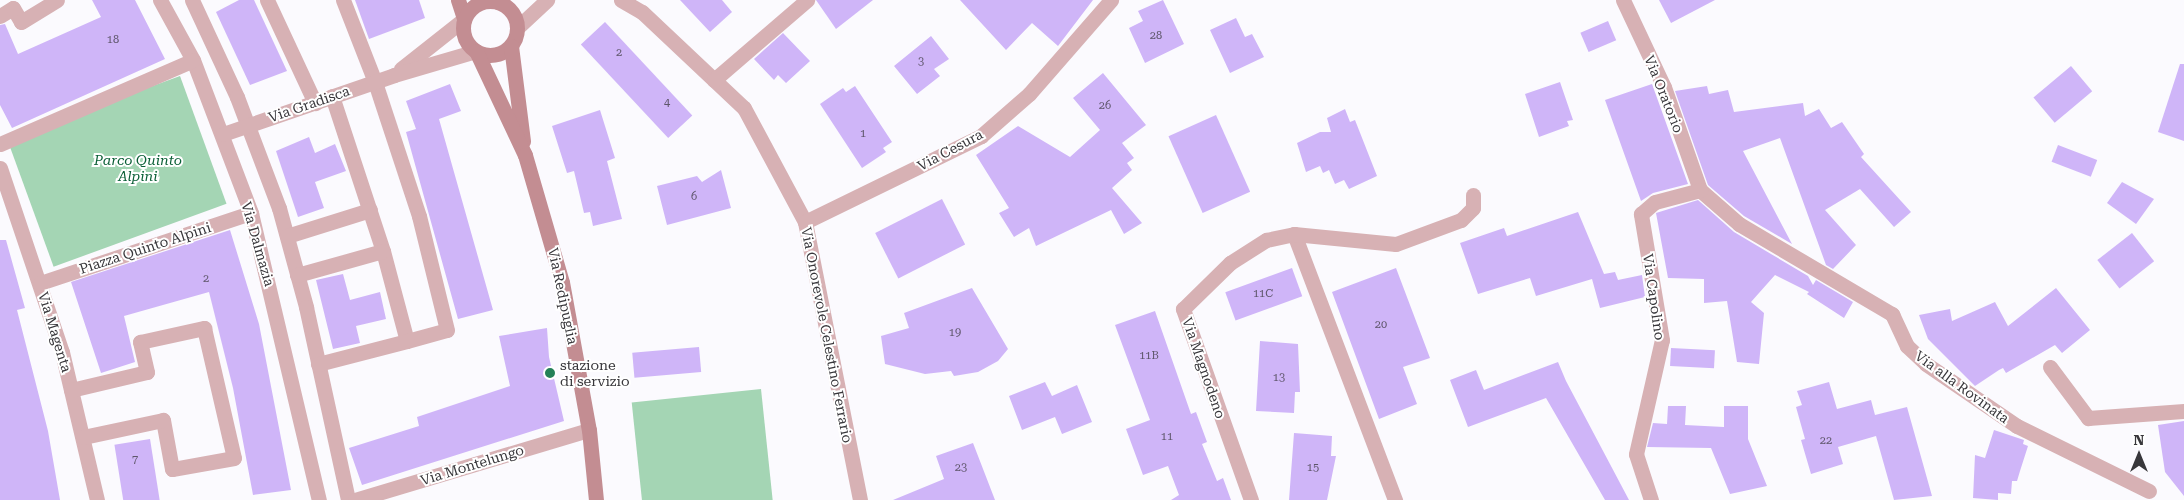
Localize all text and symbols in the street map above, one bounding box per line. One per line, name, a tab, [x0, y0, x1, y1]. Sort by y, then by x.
house number: 28	[1150, 29, 1162, 43]
house number: 18	[107, 33, 119, 47]
house number: 2	[616, 46, 622, 60]
street label: Via Oratorio	[1641, 53, 1687, 135]
house number: 3	[918, 55, 924, 69]
street label: Via Gradisca	[266, 82, 352, 126]
house number: 4	[664, 96, 670, 110]
house number: 26	[1099, 99, 1111, 113]
street label: Via Cesura	[914, 126, 986, 174]
house number: 1	[860, 127, 866, 141]
park label: Parco Quinto Alpini	[94, 152, 182, 184]
house number: 6	[691, 190, 697, 204]
street label: Via Dalmazia	[238, 200, 278, 288]
street label: Piazza Quinto Alpini	[77, 219, 213, 277]
street label: Via Onorevole Celestino Ferrario	[798, 226, 856, 444]
street label: Via Redipuglia	[545, 246, 581, 346]
street label: Via Capolino	[1640, 253, 1668, 341]
house number: 2	[203, 272, 209, 286]
house number: 11C	[1253, 287, 1273, 301]
street label: Via Magenta	[35, 290, 75, 374]
street label: Via Magnodeno	[1179, 315, 1229, 421]
house number: 20	[1375, 318, 1387, 332]
house number: 19	[949, 326, 961, 340]
street label: Via alla Rovinata	[1912, 347, 2012, 427]
house number: 11B	[1139, 349, 1159, 363]
place label: stazione di servizio	[560, 357, 629, 390]
marker: stazione di servizio	[544, 367, 556, 379]
house number: 13	[1273, 371, 1285, 385]
house number: 11	[1161, 430, 1173, 444]
north arrow	[2114, 430, 2164, 480]
text: N	[2134, 432, 2144, 448]
house number: 22	[1820, 434, 1832, 448]
street label: Via Montelungo	[418, 441, 526, 489]
house number: 7	[132, 453, 138, 467]
house number: 23	[955, 461, 967, 475]
house number: 15	[1307, 461, 1319, 475]

